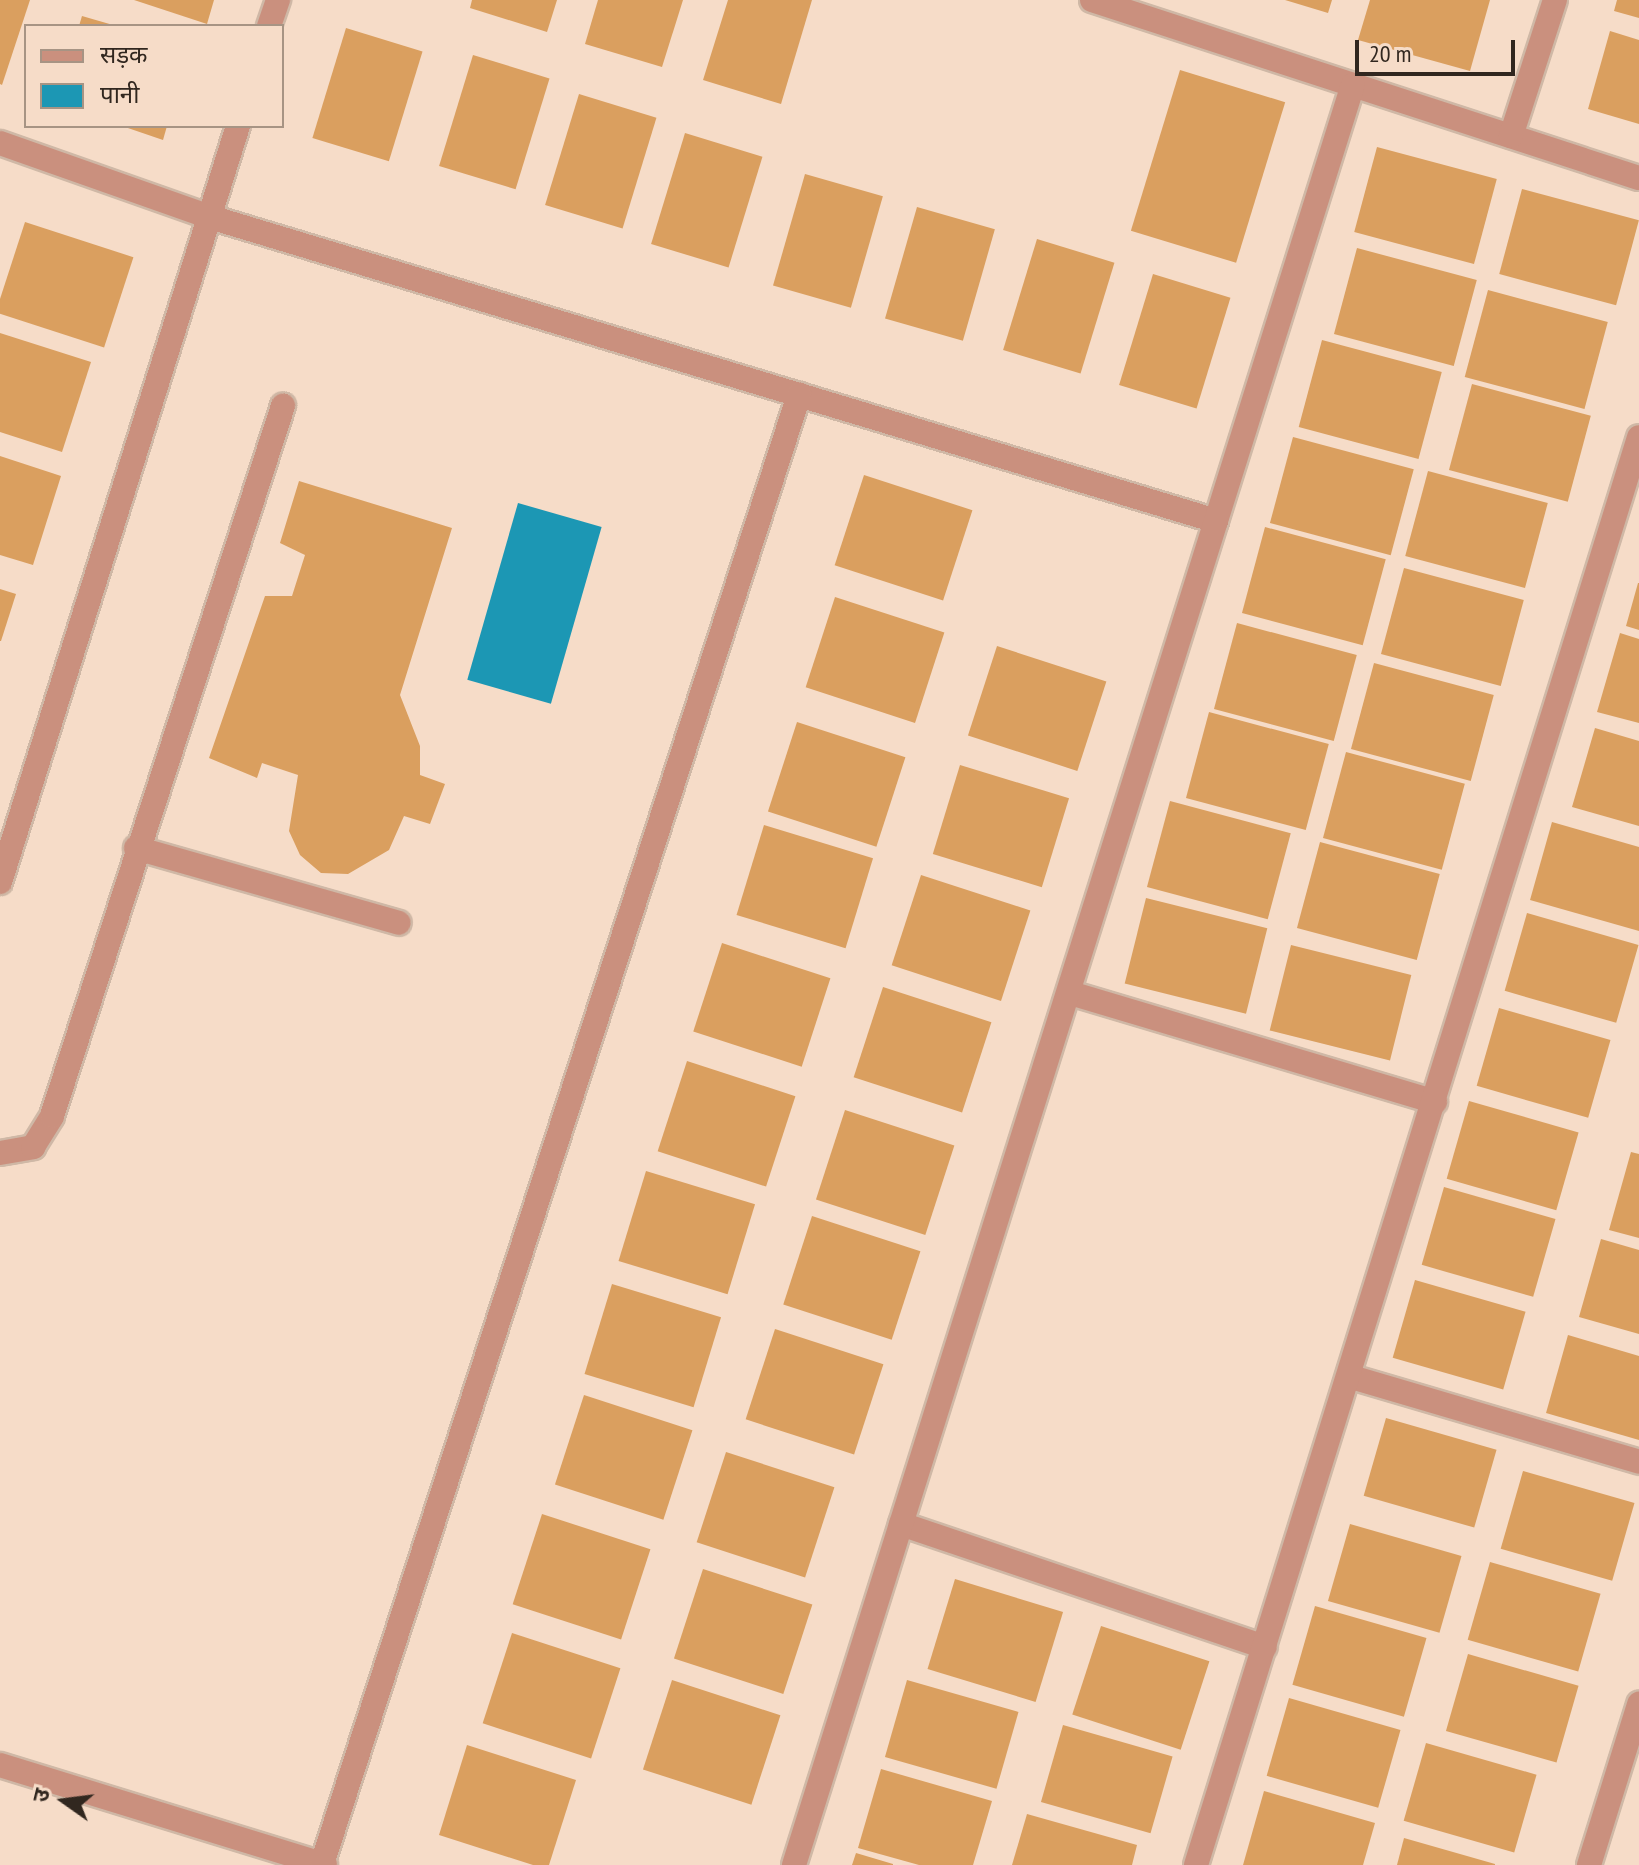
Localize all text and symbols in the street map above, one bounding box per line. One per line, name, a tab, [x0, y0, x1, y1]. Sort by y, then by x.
legend	[24, 24, 284, 128]
scale bar	[1359, 24, 1519, 74]
text: 20 m	[1369, 38, 1411, 69]
text: सड़क	[100, 39, 148, 70]
text: पानी	[100, 79, 139, 110]
north arrow	[24, 1761, 104, 1841]
text: उ	[26, 1786, 56, 1805]

